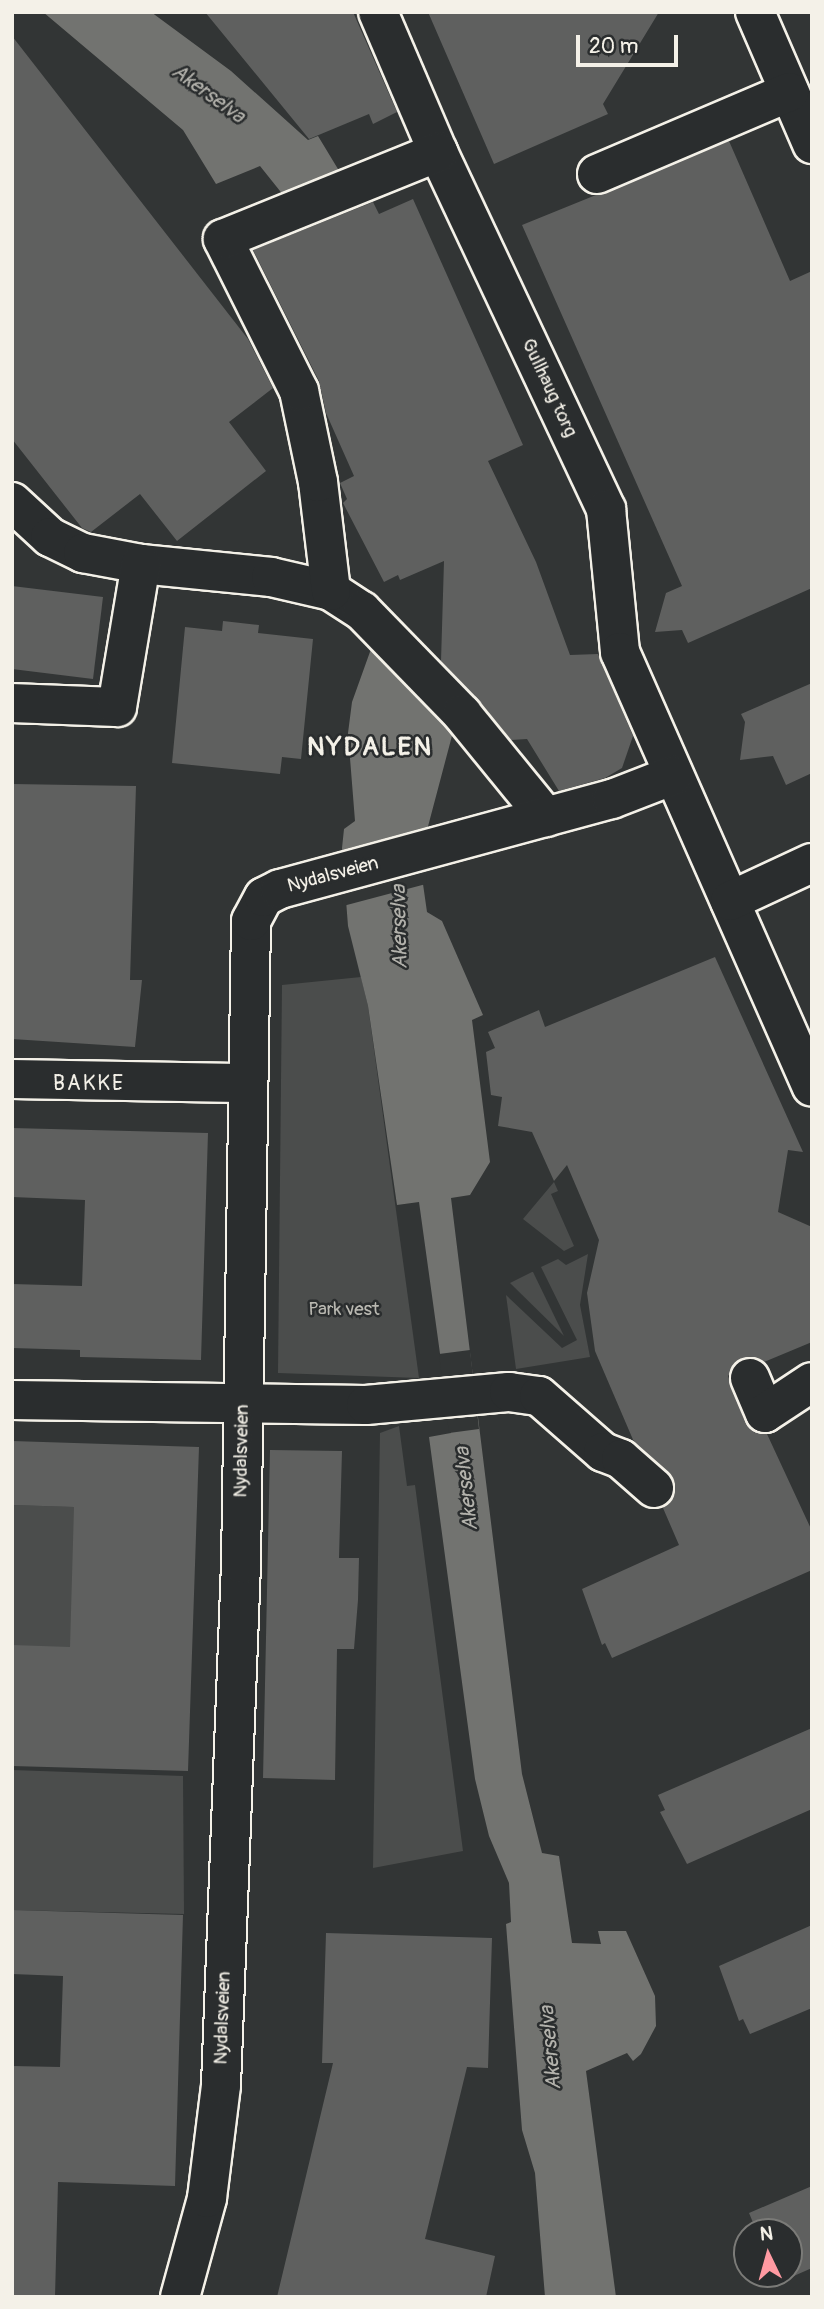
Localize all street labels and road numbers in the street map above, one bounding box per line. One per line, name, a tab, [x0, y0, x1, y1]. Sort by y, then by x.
street label: Gullhaug torg	[516, 335, 582, 441]
street label: Nydalsveien	[285, 852, 381, 898]
street label: Nydalsveien	[230, 1404, 254, 1498]
street label: Nydalsveien	[210, 1971, 236, 2065]

